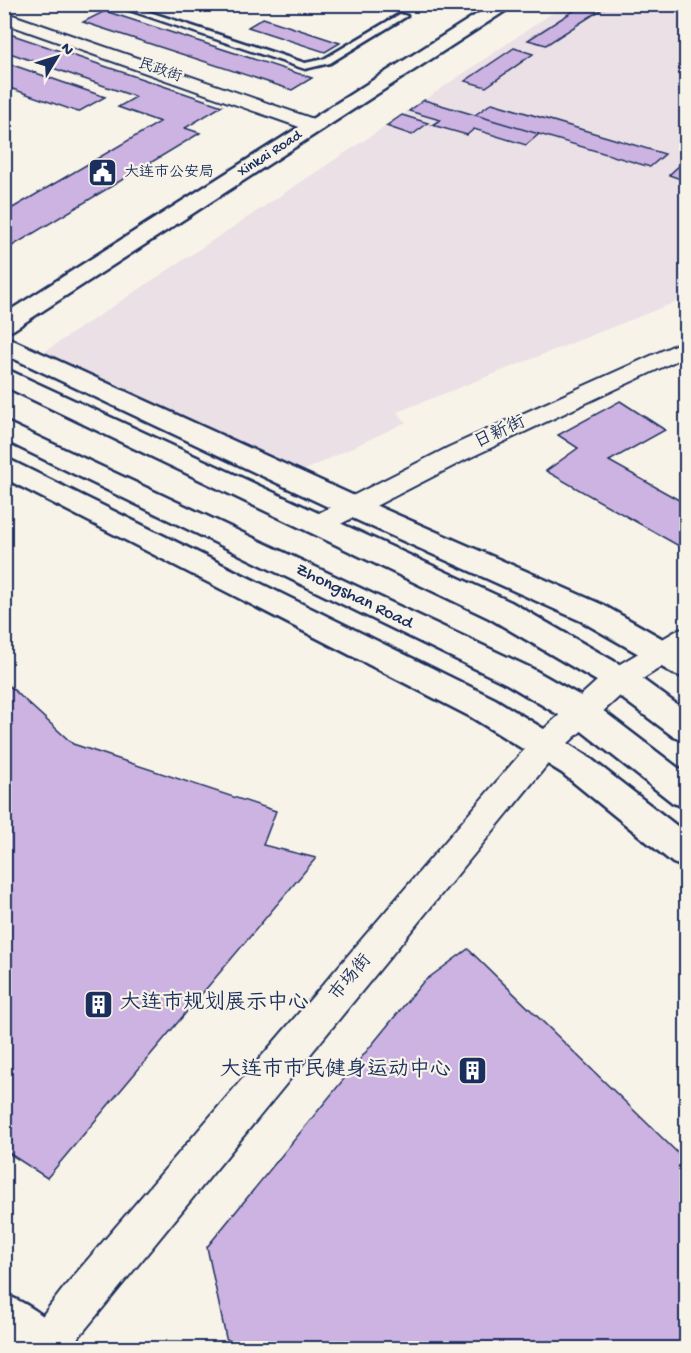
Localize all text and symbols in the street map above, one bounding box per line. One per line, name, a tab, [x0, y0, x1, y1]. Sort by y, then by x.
north arrow	[27, 27, 87, 87]
text: N	[55, 40, 77, 60]
street label: 民政街	[136, 55, 184, 87]
street label: Xinkai Road	[234, 126, 306, 182]
public building icon: 大连市公安局	[87, 157, 119, 189]
place label: 大连市公安局	[124, 164, 214, 182]
street label: 日新街	[471, 411, 529, 454]
street label: Zhongshan Road	[292, 560, 417, 635]
street label: 市场街	[325, 950, 376, 1005]
building icon: 大连市规划展示中心	[83, 988, 115, 1020]
place label: 大连市规划展示中心	[120, 990, 309, 1017]
building icon: 大连市市民健身运动中心	[456, 1055, 488, 1087]
place label: 大连市市民健身运动中心	[220, 1057, 451, 1084]

